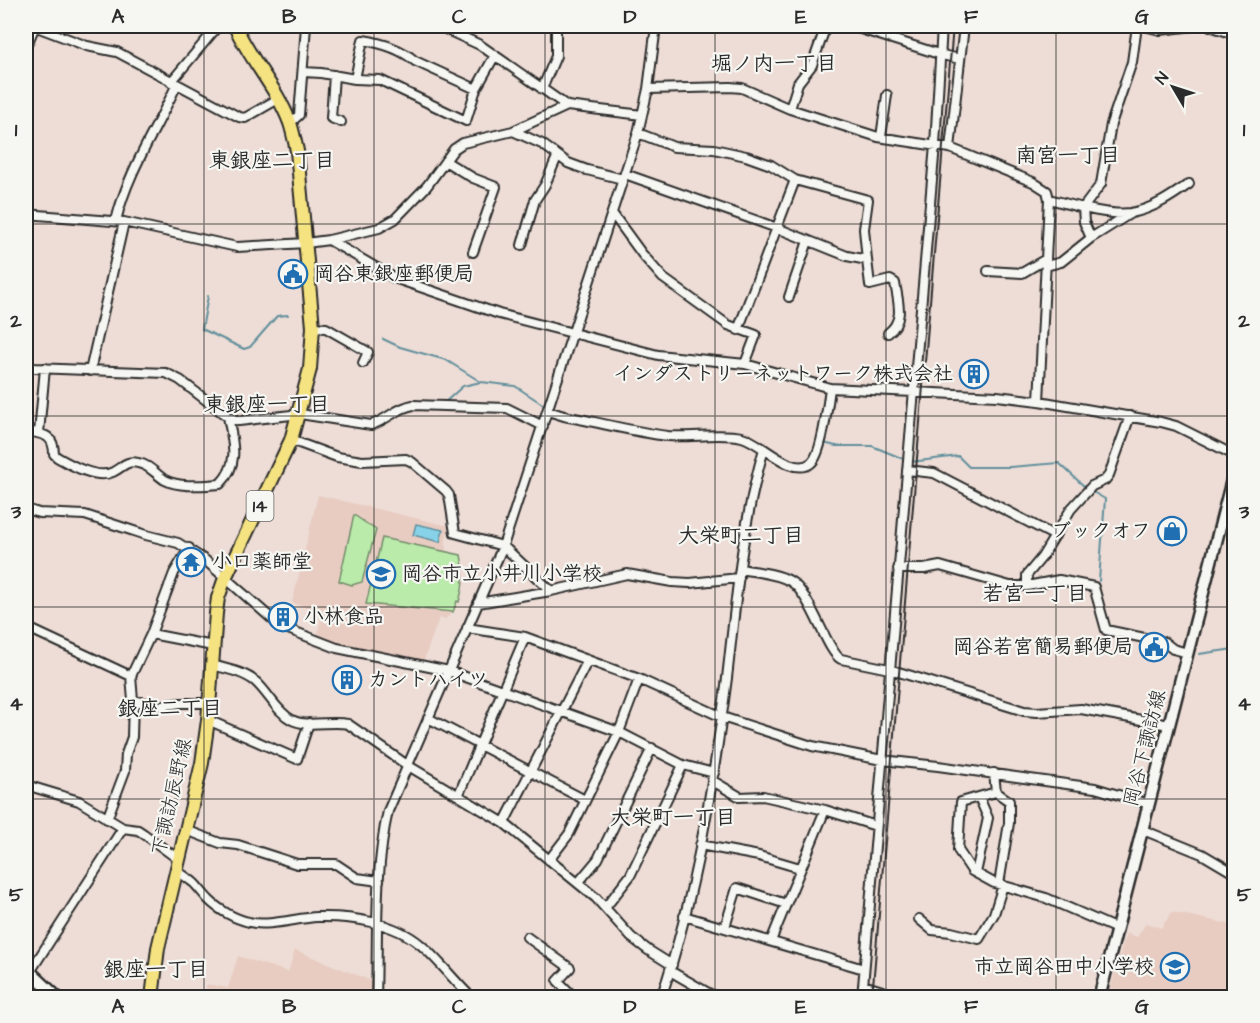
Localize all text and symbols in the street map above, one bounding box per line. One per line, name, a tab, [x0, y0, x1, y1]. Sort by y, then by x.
text: A	[112, 3, 125, 31]
text: B	[282, 3, 297, 31]
text: C	[452, 3, 467, 31]
text: D	[624, 3, 637, 31]
text: E	[795, 3, 807, 31]
text: F	[964, 3, 979, 31]
text: G	[1135, 3, 1149, 31]
district label: 堀ノ内一丁目	[711, 49, 837, 78]
north arrow	[1143, 57, 1203, 117]
text: N	[1150, 67, 1174, 89]
text: 1	[15, 116, 18, 144]
text: 1	[1243, 116, 1246, 144]
district label: 南宮一丁目	[1016, 141, 1121, 170]
district label: 東銀座二丁目	[209, 146, 335, 175]
public building icon: 岡谷東銀座郵便局	[277, 258, 309, 290]
place label: 岡谷東銀座郵便局	[314, 260, 474, 288]
text: 2	[9, 307, 22, 335]
text: 2	[1237, 307, 1250, 335]
building icon: インダストリーネットワーク株式会社	[958, 358, 990, 390]
place label: インダストリーネットワーク株式会社	[613, 360, 953, 388]
district label: 東銀座一丁目	[204, 390, 330, 419]
road number: 14	[246, 491, 274, 521]
text: 3	[10, 498, 22, 526]
text: 3	[1238, 498, 1250, 526]
shop icon: ブックオフ	[1156, 515, 1188, 547]
place label: ブックオフ	[1051, 517, 1151, 545]
district label: 大栄町二丁目	[678, 521, 804, 550]
temple icon: 小口薬師堂	[175, 546, 207, 578]
place label: 小口薬師堂	[212, 548, 312, 576]
school or university icon: 岡谷市立小井川小学校	[365, 558, 397, 590]
place label: 岡谷市立小井川小学校	[402, 560, 602, 588]
district label: 若宮一丁目	[983, 579, 1088, 608]
building icon: 小林食品	[267, 601, 299, 633]
place label: 小林食品	[304, 603, 384, 631]
public building icon: 岡谷若宮簡易郵便局	[1138, 631, 1170, 663]
place label: 岡谷若宮簡易郵便局	[953, 633, 1133, 661]
building icon: カントハイツ	[331, 664, 363, 696]
place label: カントハイツ	[368, 666, 488, 694]
street label: 岡谷下諏訪線	[1117, 686, 1173, 810]
text: 4	[9, 690, 23, 718]
text: 4	[1237, 690, 1251, 718]
district label: 銀座二丁目	[118, 694, 223, 723]
street label: 下諏訪辰野線	[145, 735, 199, 859]
district label: 大栄町一丁目	[610, 803, 736, 832]
text: 5	[9, 881, 24, 909]
text: 5	[1237, 881, 1252, 909]
school or university icon: 市立岡谷田中小学校	[1159, 951, 1191, 983]
place label: 市立岡谷田中小学校	[974, 953, 1154, 981]
district label: 銀座一丁目	[104, 955, 209, 984]
text: A	[112, 993, 125, 1021]
text: B	[282, 993, 297, 1021]
text: C	[452, 993, 467, 1021]
text: D	[624, 993, 637, 1021]
text: E	[795, 993, 807, 1021]
text: F	[964, 993, 979, 1021]
text: G	[1135, 993, 1149, 1021]

